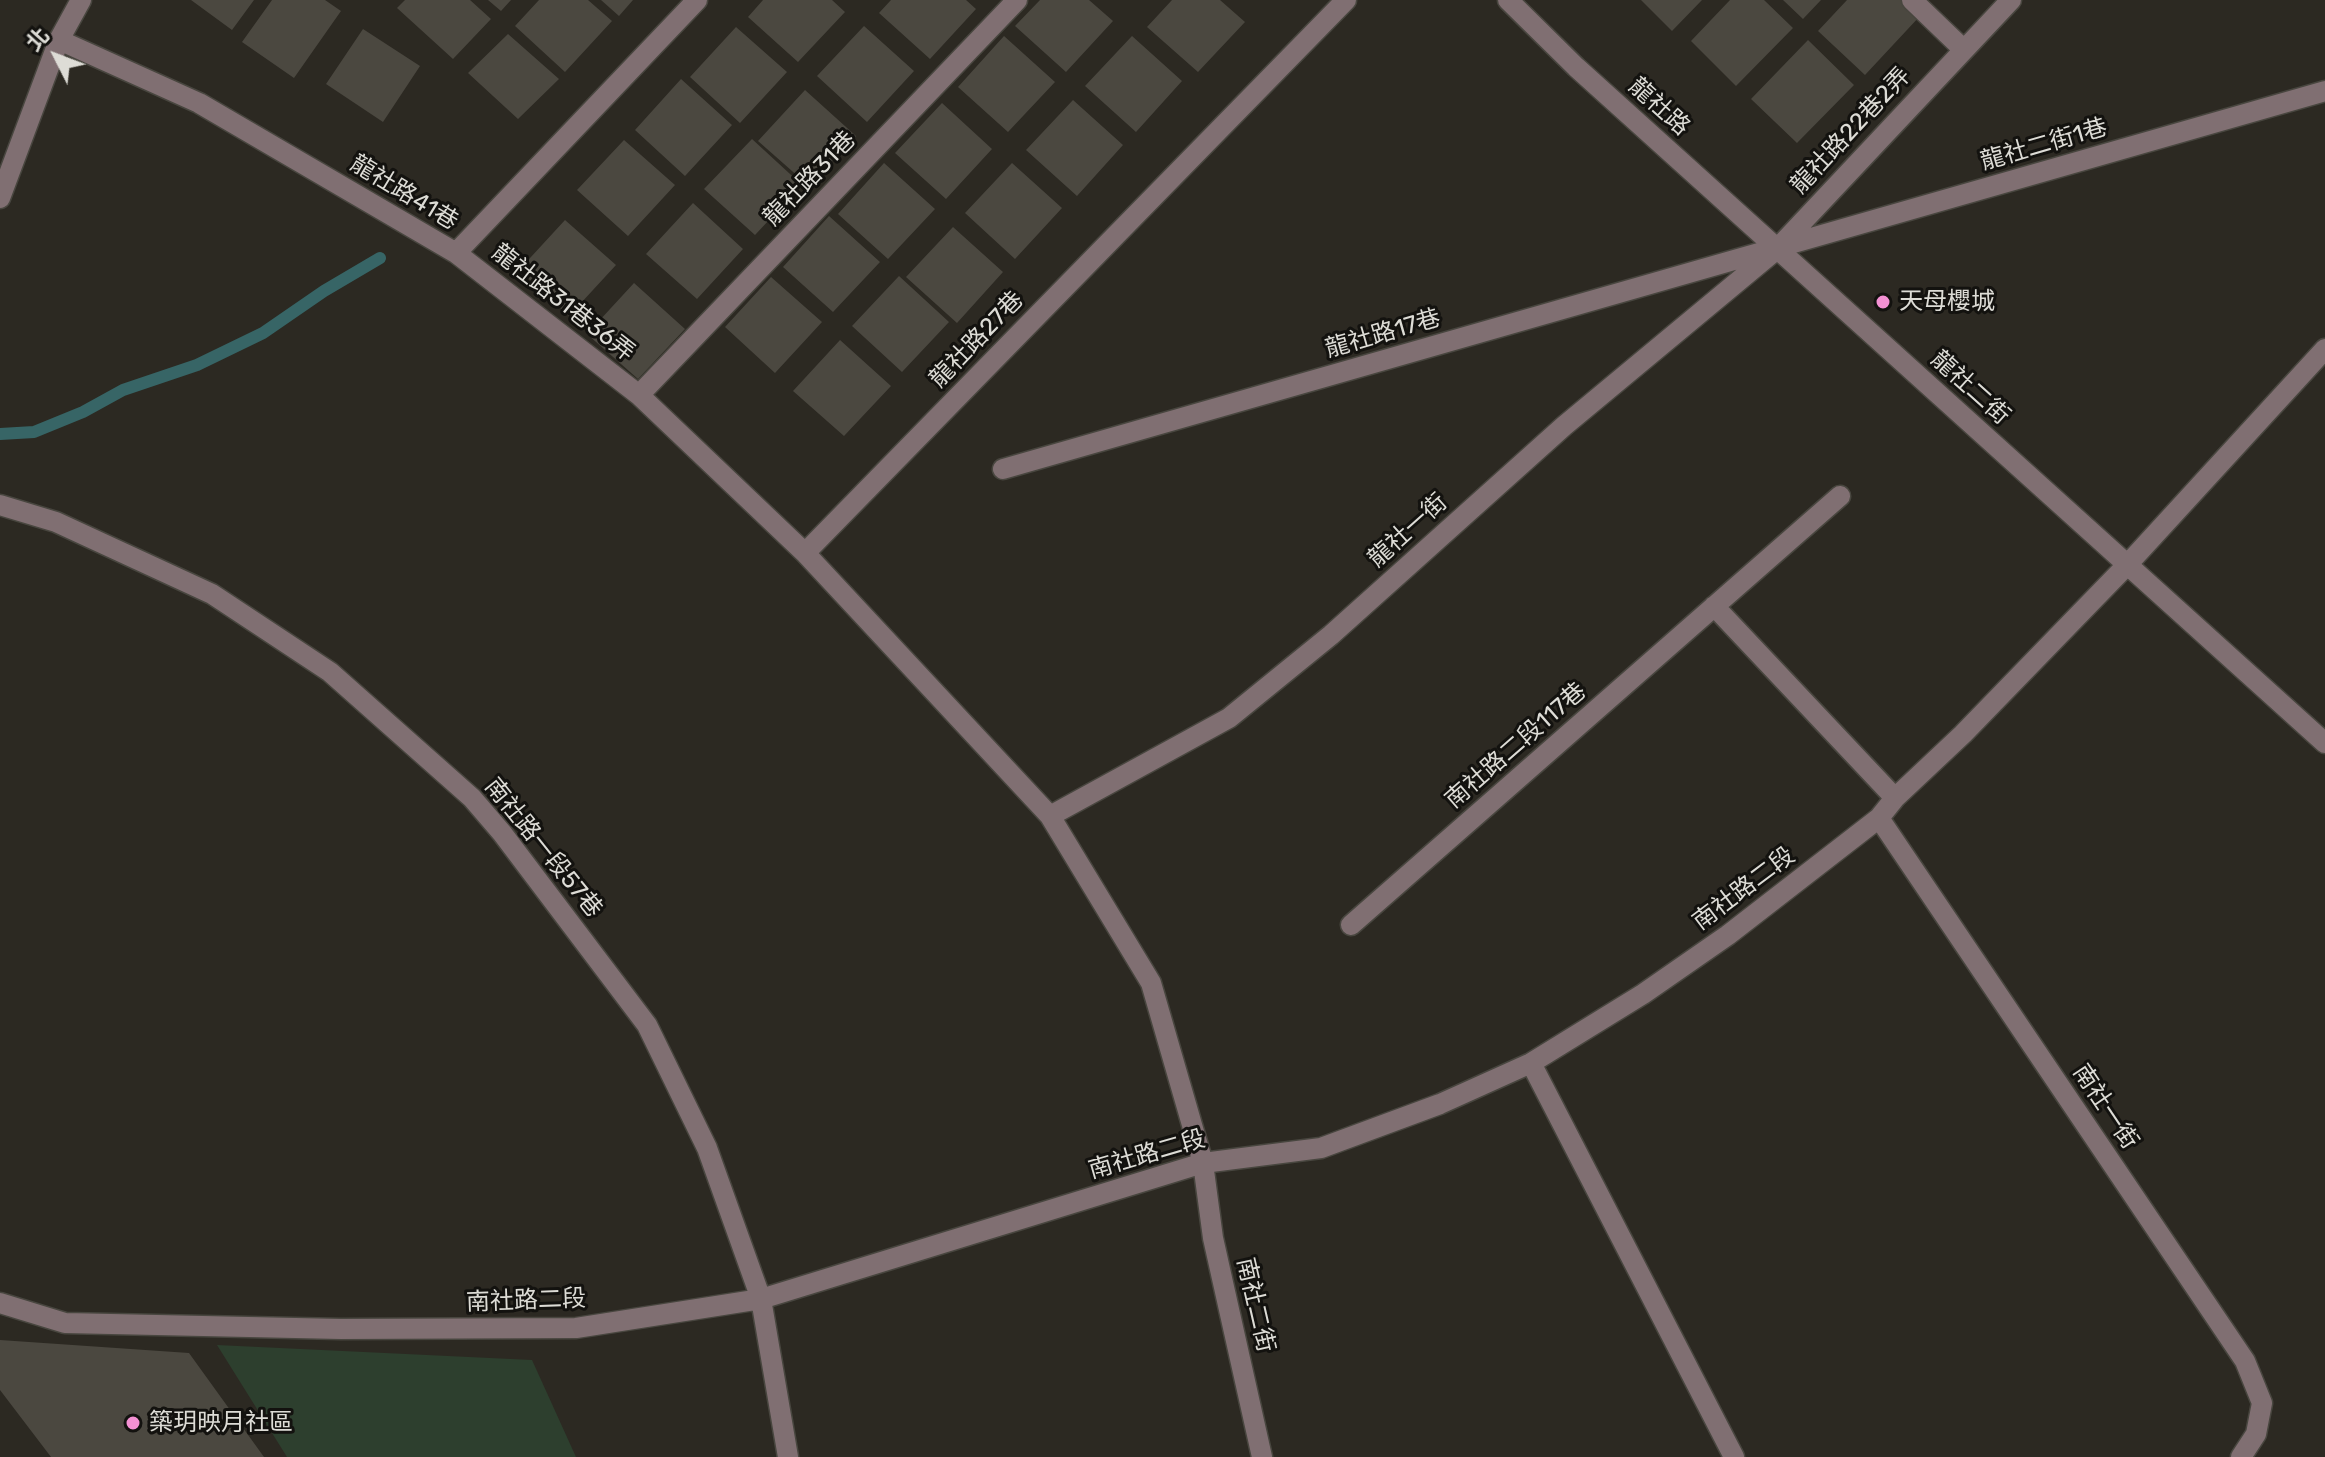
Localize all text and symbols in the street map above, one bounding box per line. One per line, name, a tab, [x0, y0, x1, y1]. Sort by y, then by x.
north arrow	[16, 16, 96, 96]
text: 北	[20, 22, 55, 57]
street label: 龍社路22巷2弄	[1785, 62, 1917, 200]
street label: 龍社路	[1623, 72, 1695, 142]
street label: 龍社二街1巷	[1977, 113, 2111, 177]
street label: 龍社路31巷	[758, 126, 862, 232]
street label: 龍社路41巷	[345, 150, 463, 236]
street label: 龍社路31巷36弄	[486, 238, 640, 368]
street label: 龍社路27巷	[924, 286, 1030, 394]
place label: 天母櫻城	[1899, 288, 1995, 316]
marker: 天母櫻城	[1874, 293, 1892, 311]
street label: 龍社路17巷	[1322, 304, 1444, 364]
street label: 龍社二街	[1925, 345, 2015, 431]
street label: 龍社一街	[1363, 488, 1453, 574]
street label: 南社路二段117巷	[1440, 677, 1592, 815]
street label: 南社路一段57巷	[478, 773, 608, 923]
street label: 南社路二段	[1687, 841, 1801, 937]
street label: 南社一街	[2066, 1059, 2144, 1155]
street label: 南社路二段	[1085, 1125, 1209, 1185]
street label: 南社二街	[1230, 1255, 1280, 1355]
street label: 南社路二段	[466, 1285, 586, 1317]
place label: 築玥映月社區	[149, 1409, 293, 1437]
marker: 築玥映月社區	[124, 1414, 142, 1432]

